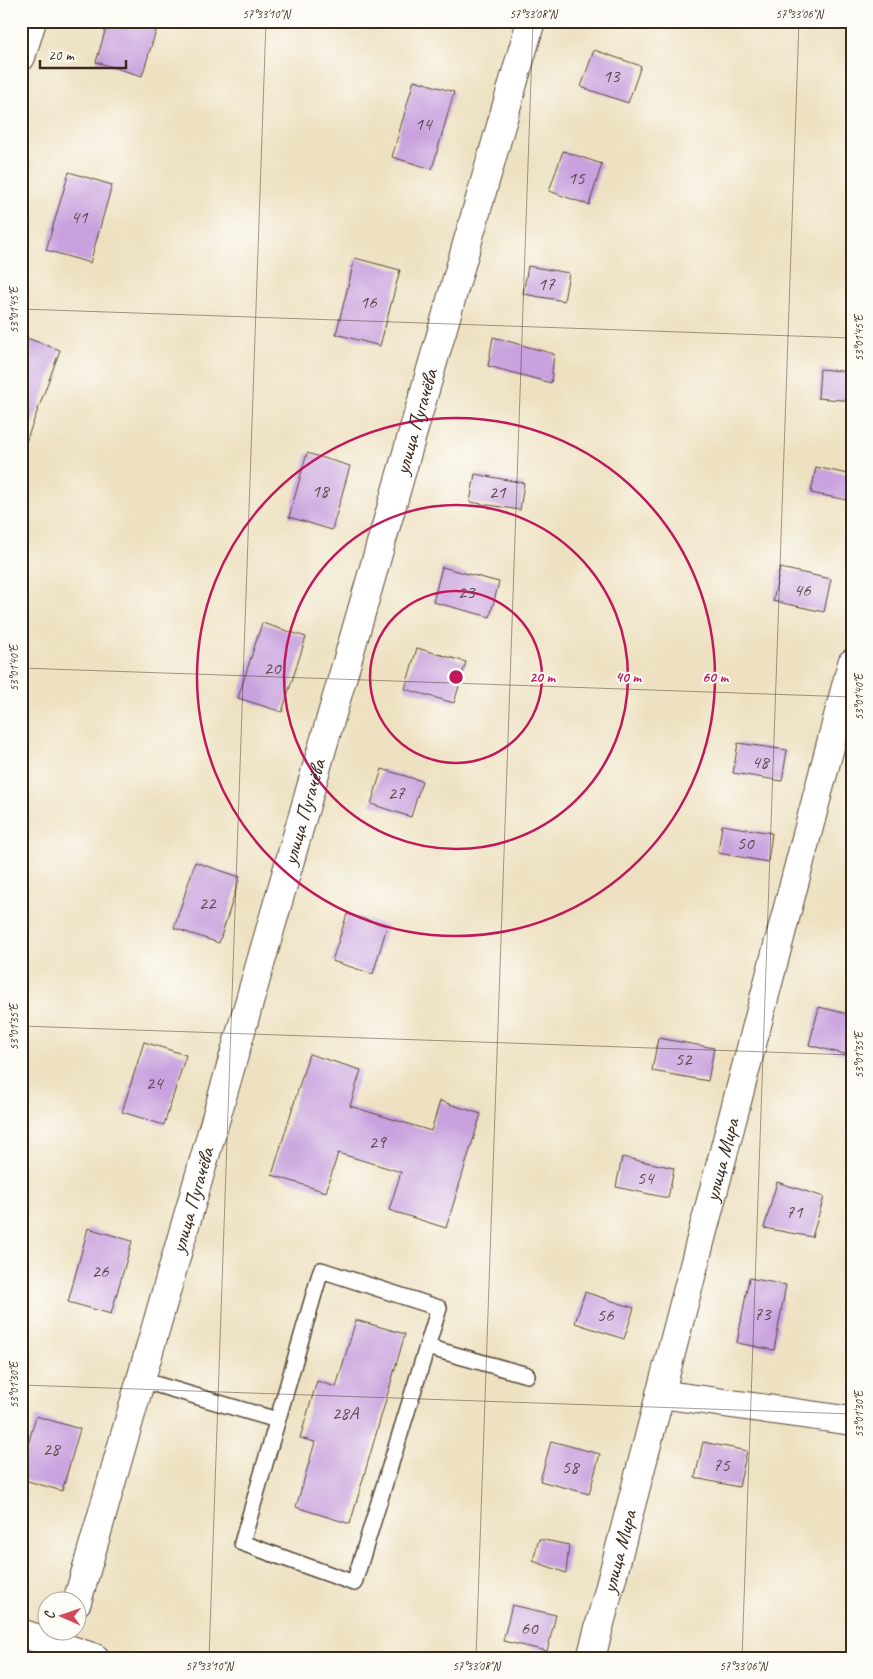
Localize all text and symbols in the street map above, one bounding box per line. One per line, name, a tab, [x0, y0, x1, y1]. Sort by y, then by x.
text: 57°33'10"N	[242, 6, 291, 22]
text: 57°33'08"N	[509, 6, 558, 22]
text: 57°33'06"N	[775, 6, 824, 22]
scale bar	[40, 38, 126, 70]
text: 20 m	[48, 46, 75, 65]
house number: 13	[602, 64, 621, 88]
house number: 14	[414, 112, 434, 136]
house number: 15	[567, 166, 586, 190]
house number: 41	[70, 205, 89, 229]
house number: 17	[537, 272, 556, 296]
text: 53°01'45"E	[6, 285, 22, 333]
house number: 16	[359, 290, 378, 314]
text: 53°01'45"E	[851, 313, 867, 361]
street label: улица Пугачёва	[388, 364, 444, 479]
house number: 18	[311, 479, 331, 503]
house number: 21	[488, 480, 507, 504]
house number: 46	[793, 578, 812, 602]
house number: 23	[457, 580, 476, 604]
text: 53°01'40"E	[6, 643, 22, 691]
house number: 20	[263, 656, 282, 680]
centre of rings	[447, 668, 465, 686]
text: 20 m	[529, 668, 556, 687]
text: 40 m	[615, 668, 642, 687]
text: 60 m	[702, 668, 729, 687]
text: 53°01'40"E	[851, 672, 867, 720]
house number: 48	[751, 750, 771, 774]
street label: улица Пугачёва	[276, 754, 332, 870]
house number: 27	[387, 781, 406, 805]
house number: 50	[736, 831, 755, 855]
house number: 22	[198, 891, 217, 915]
text: 53°01'35"E	[6, 1002, 22, 1050]
text: 53°01'35"E	[851, 1030, 867, 1078]
house number: 52	[674, 1047, 693, 1071]
house number: 24	[145, 1071, 165, 1095]
street label: улица Мира	[698, 1114, 745, 1206]
house number: 29	[368, 1130, 387, 1154]
street label: улица Пугачёва	[164, 1143, 220, 1258]
house number: 54	[636, 1166, 656, 1190]
house number: 71	[785, 1200, 804, 1224]
house number: 26	[91, 1259, 110, 1283]
house number: 73	[753, 1302, 772, 1326]
house number: 56	[596, 1303, 615, 1327]
text: 53°01'30"E	[6, 1360, 22, 1408]
text: 53°01'30"E	[851, 1389, 867, 1437]
house number: 28А	[332, 1401, 360, 1425]
house number: 28	[42, 1437, 62, 1461]
house number: 75	[712, 1453, 731, 1477]
house number: 58	[561, 1455, 581, 1479]
street label: улица Мира	[595, 1506, 643, 1598]
north arrow	[38, 1592, 88, 1642]
text: С	[41, 1610, 58, 1619]
house number: 60	[520, 1616, 539, 1640]
text: 57°33'10"N	[185, 1658, 234, 1674]
text: 57°33'08"N	[452, 1658, 501, 1674]
text: 57°33'06"N	[719, 1658, 768, 1674]

